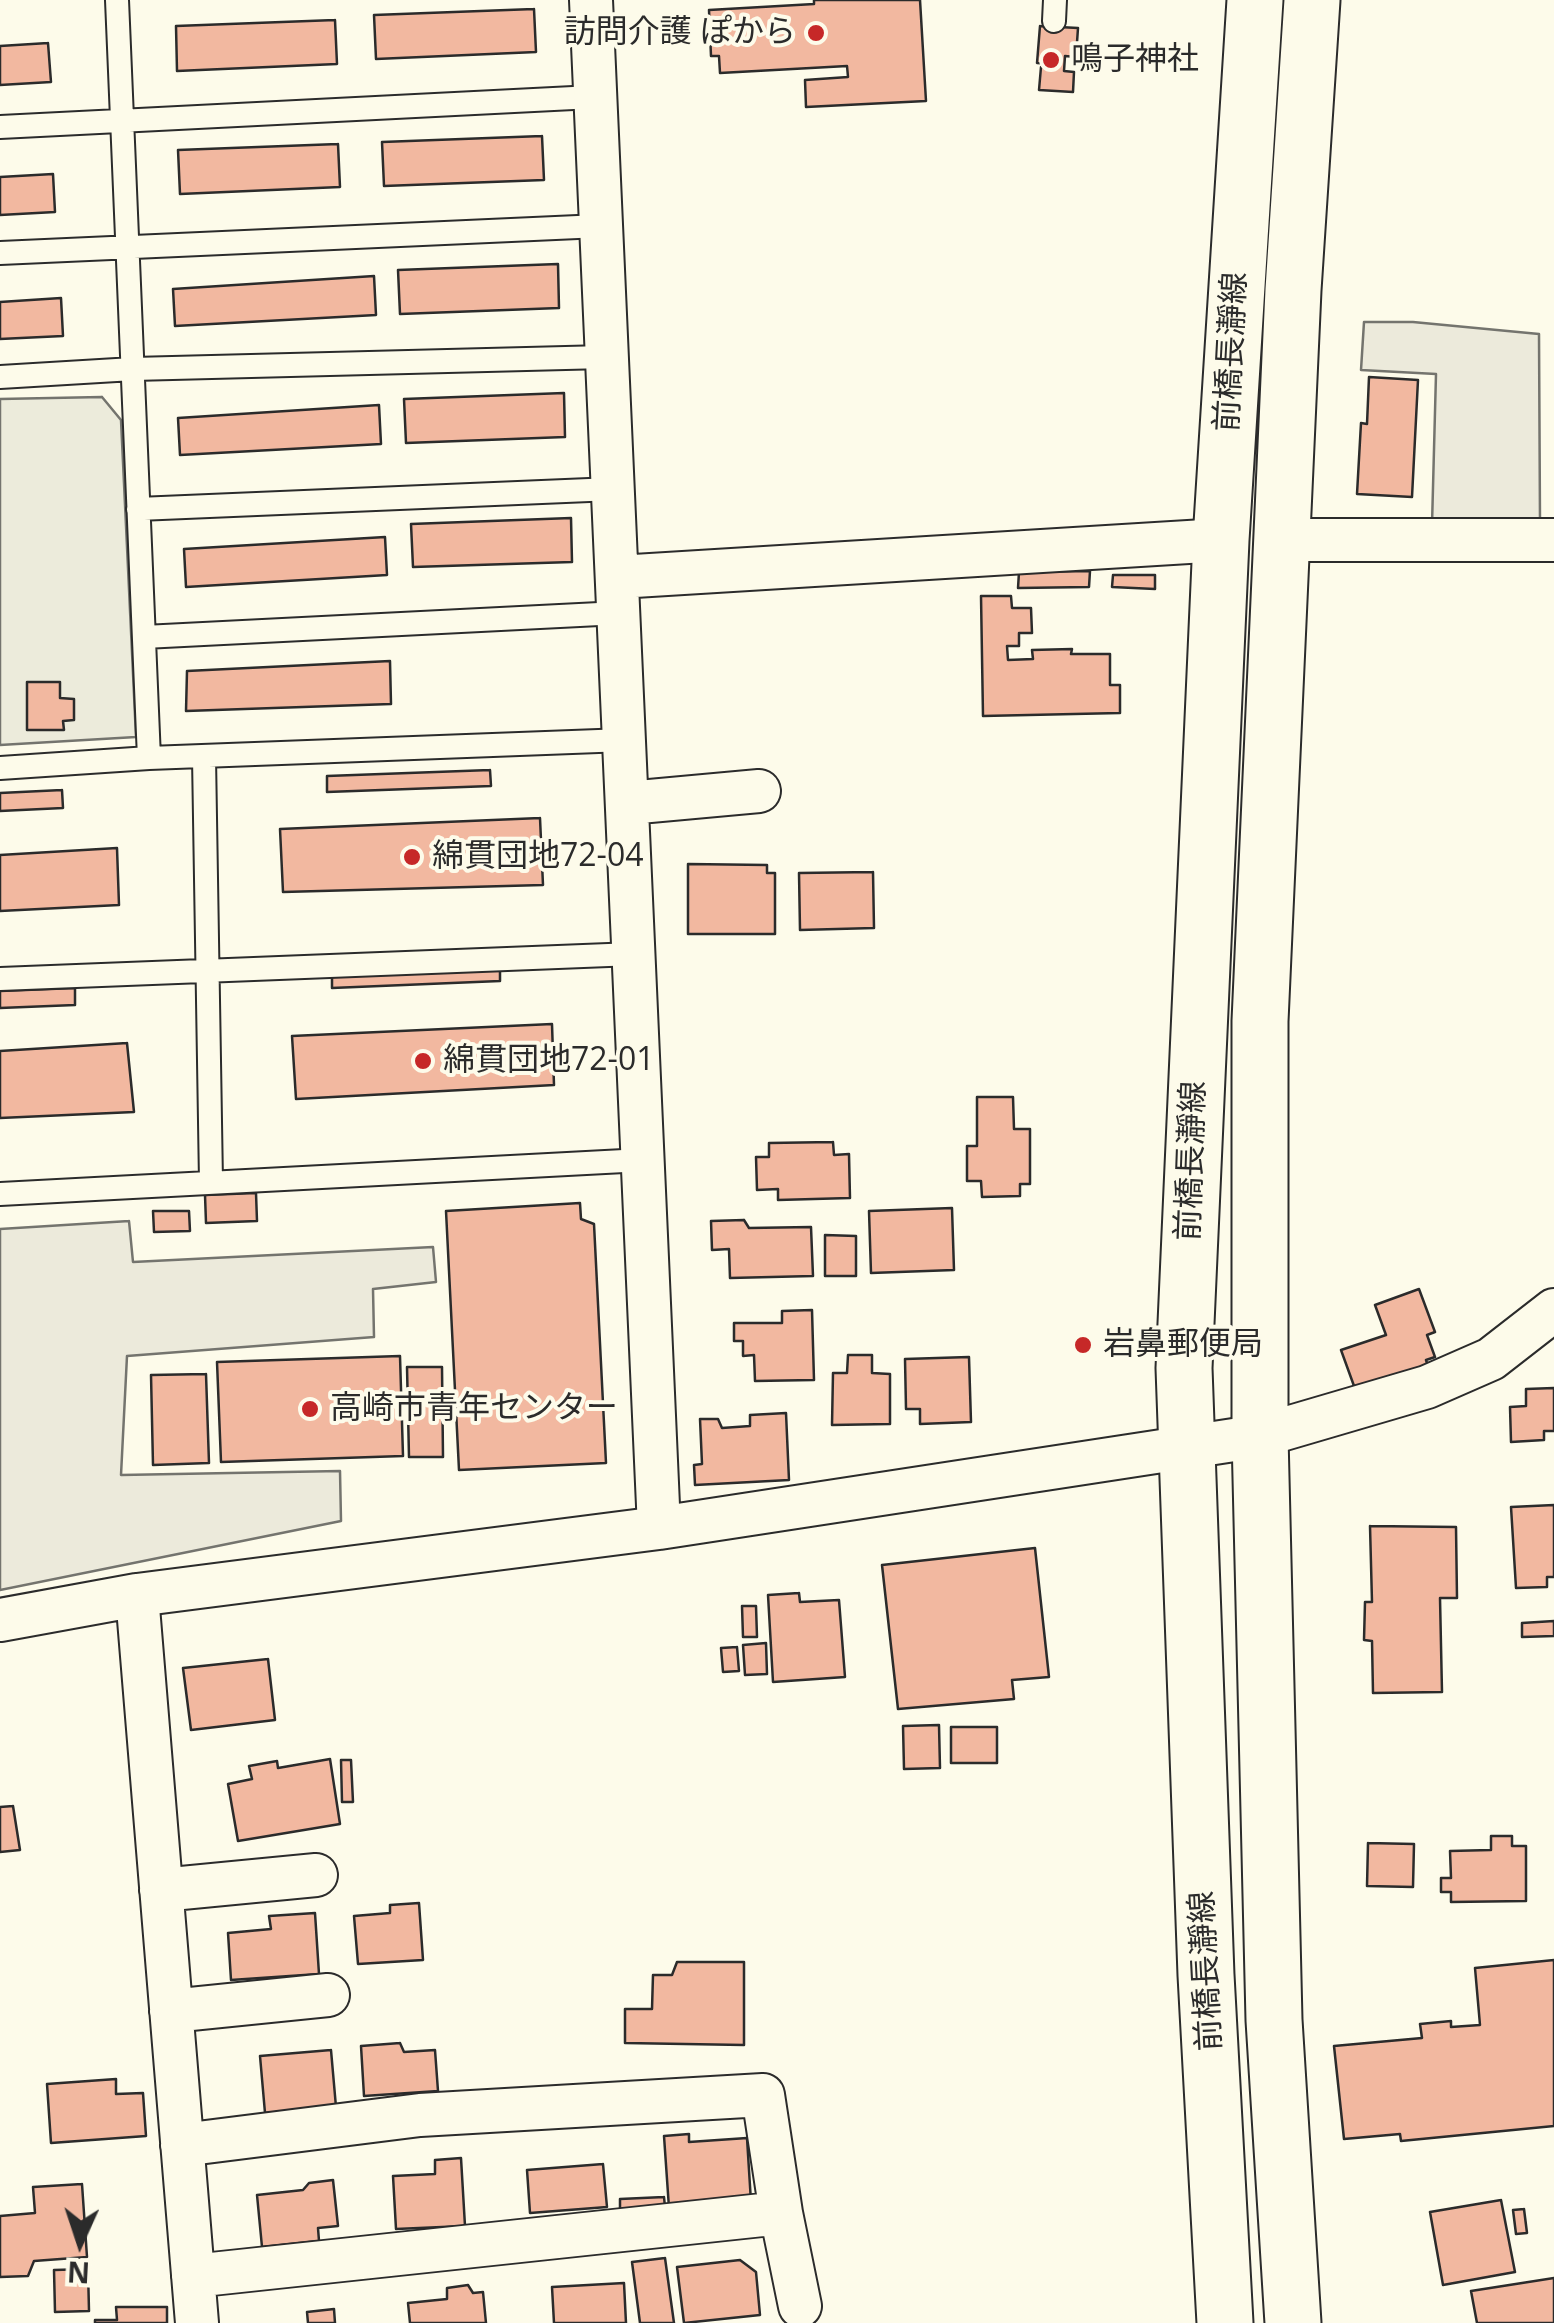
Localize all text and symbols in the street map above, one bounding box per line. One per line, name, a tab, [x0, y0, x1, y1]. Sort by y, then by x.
place label: 訪問介護 ぽから	[564, 14, 796, 52]
marker: 訪問介護 ぽから	[805, 22, 827, 44]
place label: 鳴子神社	[1071, 41, 1199, 79]
marker: 鳴子神社	[1040, 49, 1062, 71]
street label: 前橋長瀞線	[1209, 271, 1255, 433]
place label: 綿貫団地72-04	[432, 838, 643, 876]
marker: 綿貫団地72-04	[401, 846, 423, 868]
place label: 綿貫団地72-01	[443, 1042, 654, 1080]
marker: 綿貫団地72-01	[412, 1050, 434, 1072]
street label: 前橋長瀞線	[1170, 1080, 1214, 1242]
place label: 岩鼻郵便局	[1103, 1326, 1263, 1364]
marker: 岩鼻郵便局	[1072, 1334, 1094, 1356]
place label: 高崎市青年センター	[330, 1390, 618, 1428]
marker: 高崎市青年センター	[299, 1398, 321, 1420]
street label: 前橋長瀞線	[1184, 1890, 1230, 2052]
north arrow	[30, 2193, 130, 2293]
text: N	[66, 2253, 91, 2293]

